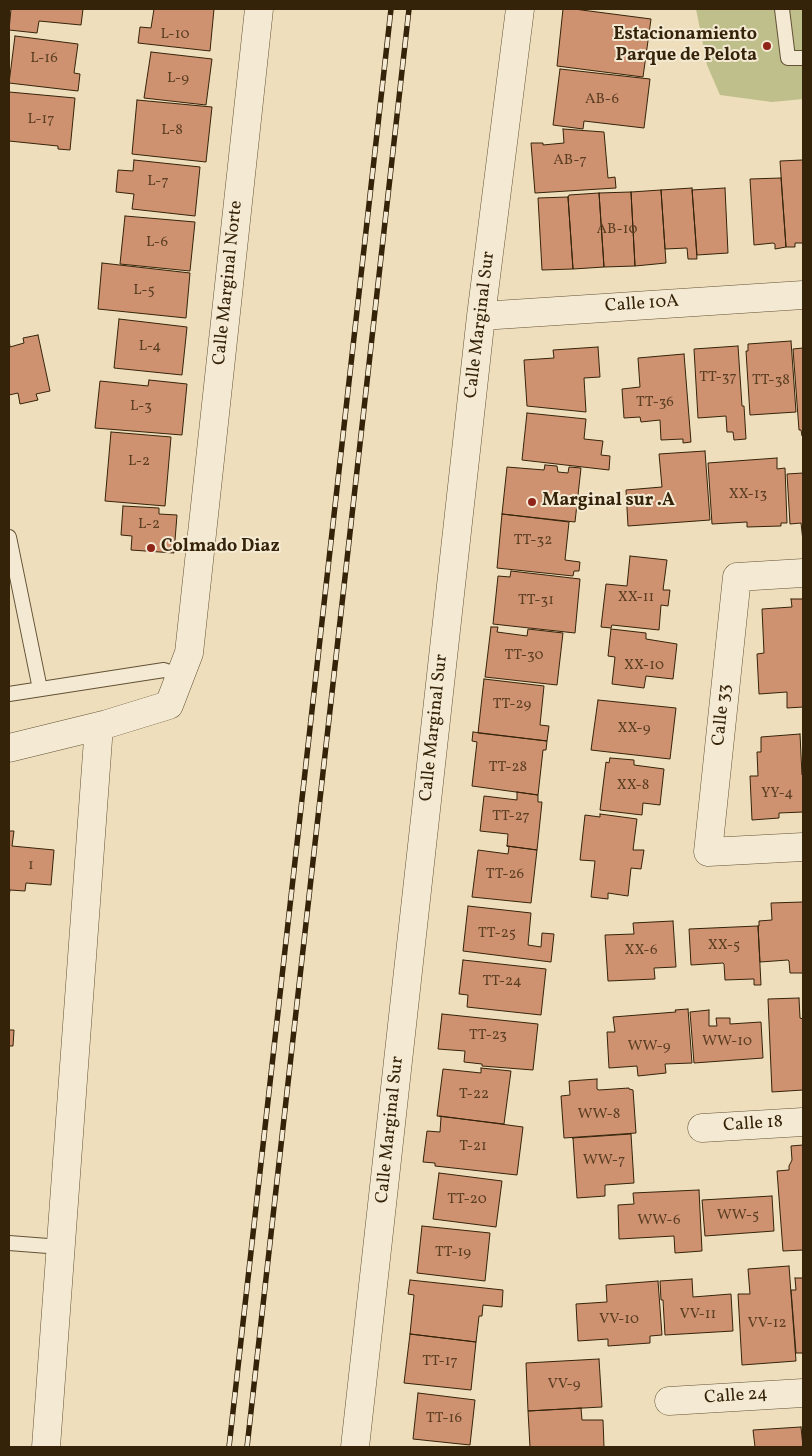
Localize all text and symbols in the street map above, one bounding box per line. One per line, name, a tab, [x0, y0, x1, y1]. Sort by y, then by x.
place label: Estacionamiento Parque de Pelota	[613, 25, 757, 68]
house number: L-10	[161, 26, 189, 44]
marker: Estacionamiento Parque de Pelota	[761, 40, 773, 52]
house number: L-16	[30, 50, 58, 68]
house number: L-9	[167, 70, 189, 88]
house number: AB-6	[585, 91, 619, 109]
house number: L-17	[27, 111, 55, 129]
house number: L-8	[161, 122, 183, 140]
house number: AB-7	[553, 152, 587, 170]
house number: L-7	[147, 173, 169, 191]
street label: Calle Marginal Norte	[210, 200, 248, 366]
house number: AB-10	[596, 221, 638, 239]
house number: L-6	[146, 234, 168, 252]
street label: Calle Marginal Sur	[461, 250, 501, 400]
house number: L-5	[133, 282, 155, 300]
street label: Calle 10A	[604, 292, 680, 318]
house number: L-4	[139, 338, 161, 356]
house number: TT-37	[699, 369, 737, 387]
house number: TT-38	[752, 372, 790, 390]
house number: TT-36	[636, 394, 674, 412]
house number: L-3	[130, 398, 152, 416]
house number: L-2	[128, 453, 150, 471]
house number: XX-13	[729, 486, 767, 504]
place label: Marginal sur .A	[542, 491, 675, 513]
marker: Marginal sur .A	[526, 496, 538, 508]
house number: L-2	[138, 516, 160, 534]
house number: TT-32	[514, 532, 552, 550]
place label: Colmado Diaz	[161, 537, 280, 559]
marker: Colmado Diaz	[145, 542, 157, 554]
house number: XX-11	[618, 589, 654, 607]
house number: TT-31	[518, 592, 554, 610]
house number: TT-30	[504, 647, 544, 665]
street label: Calle Marginal Sur	[417, 653, 453, 803]
house number: XX-10	[624, 657, 664, 675]
street label: Calle 33	[709, 683, 737, 747]
house number: TT-29	[493, 696, 531, 714]
house number: XX-9	[618, 720, 650, 738]
house number: TT-28	[489, 759, 527, 777]
house number: XX-8	[617, 777, 649, 795]
house number: YY-4	[761, 785, 793, 803]
house number: TT-27	[492, 808, 530, 826]
house number: 1	[28, 857, 34, 875]
house number: TT-26	[486, 866, 524, 884]
house number: TT-25	[478, 925, 516, 943]
house number: XX-5	[708, 937, 740, 955]
house number: XX-6	[624, 942, 658, 960]
house number: TT-24	[482, 973, 522, 991]
house number: TT-23	[469, 1027, 507, 1045]
house number: WW-10	[702, 1033, 752, 1051]
house number: WW-9	[627, 1038, 671, 1056]
street label: Calle Marginal Sur	[373, 1055, 409, 1205]
house number: T-22	[459, 1086, 489, 1104]
house number: WW-8	[578, 1106, 620, 1124]
street label: Calle 18	[722, 1112, 784, 1138]
house number: T-21	[459, 1138, 487, 1156]
house number: WW-7	[583, 1152, 625, 1170]
house number: TT-20	[447, 1191, 487, 1209]
house number: WW-5	[717, 1207, 759, 1225]
house number: WW-6	[637, 1212, 681, 1230]
house number: TT-19	[435, 1244, 471, 1262]
house number: VV-11	[680, 1306, 716, 1324]
house number: VV-10	[599, 1311, 639, 1329]
house number: VV-12	[747, 1315, 787, 1333]
house number: TT-17	[422, 1353, 458, 1371]
house number: VV-9	[548, 1376, 580, 1394]
street label: Calle 24	[704, 1384, 768, 1410]
house number: TT-16	[426, 1410, 462, 1428]

